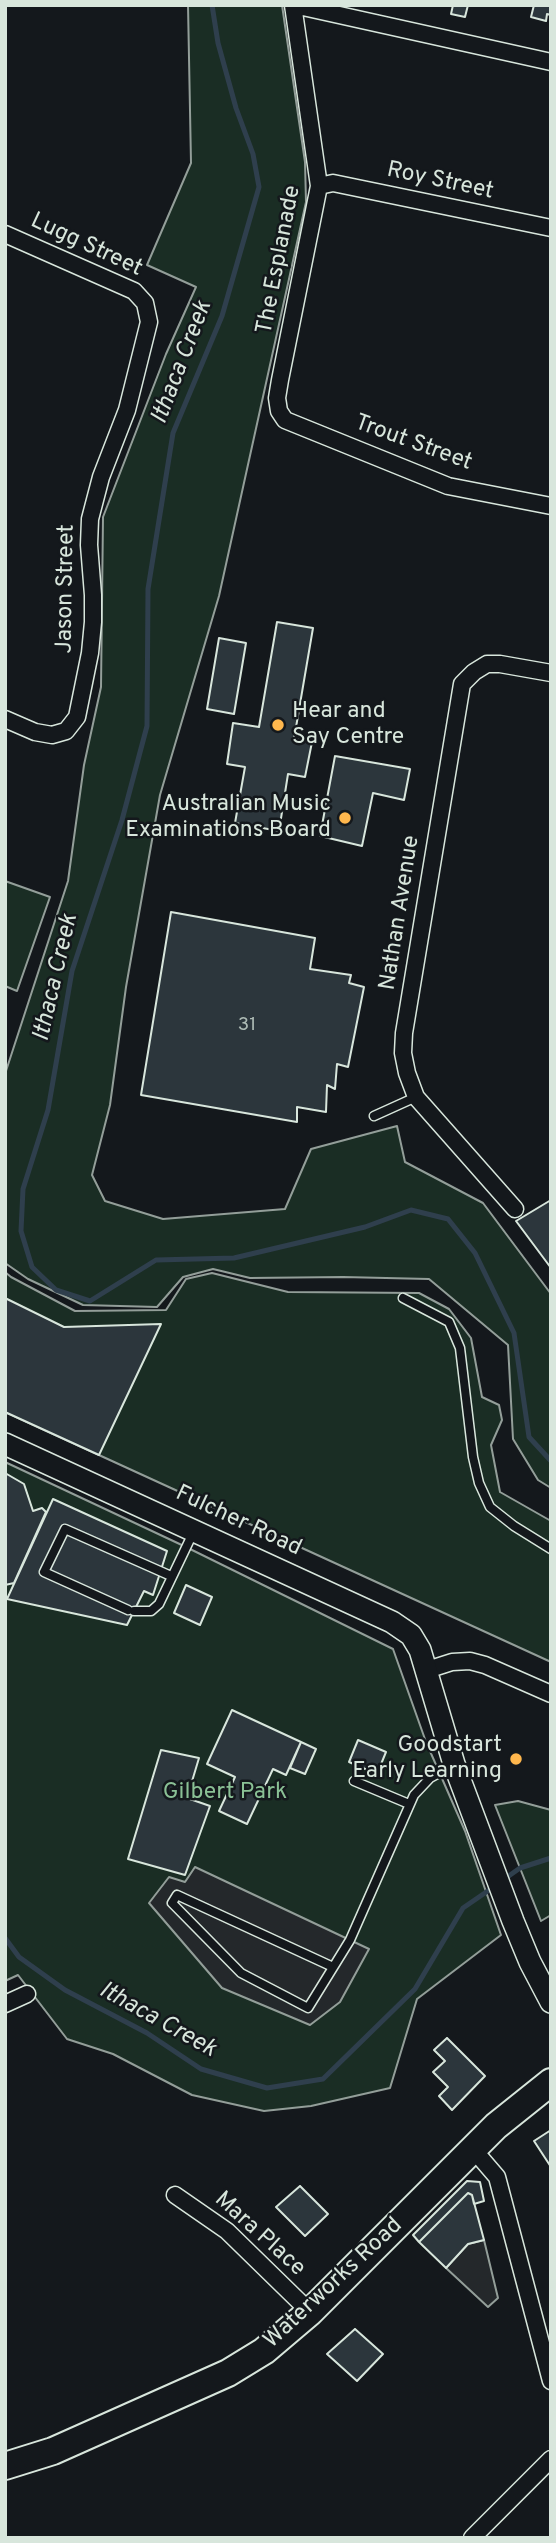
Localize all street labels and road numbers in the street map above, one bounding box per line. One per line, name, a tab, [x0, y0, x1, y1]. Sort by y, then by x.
street label: Roy Street	[384, 157, 496, 207]
street label: The Esplanade	[252, 183, 308, 337]
street label: Lugg Street	[26, 208, 146, 284]
street label: Trout Street	[351, 410, 475, 478]
street label: Jason Street	[52, 524, 82, 654]
street label: Nathan Avenue	[375, 834, 427, 992]
street label: Fulcher Road	[170, 1481, 306, 1563]
street label: Mara Place	[208, 2187, 310, 2283]
street label: Waterworks Road	[259, 2213, 409, 2355]

